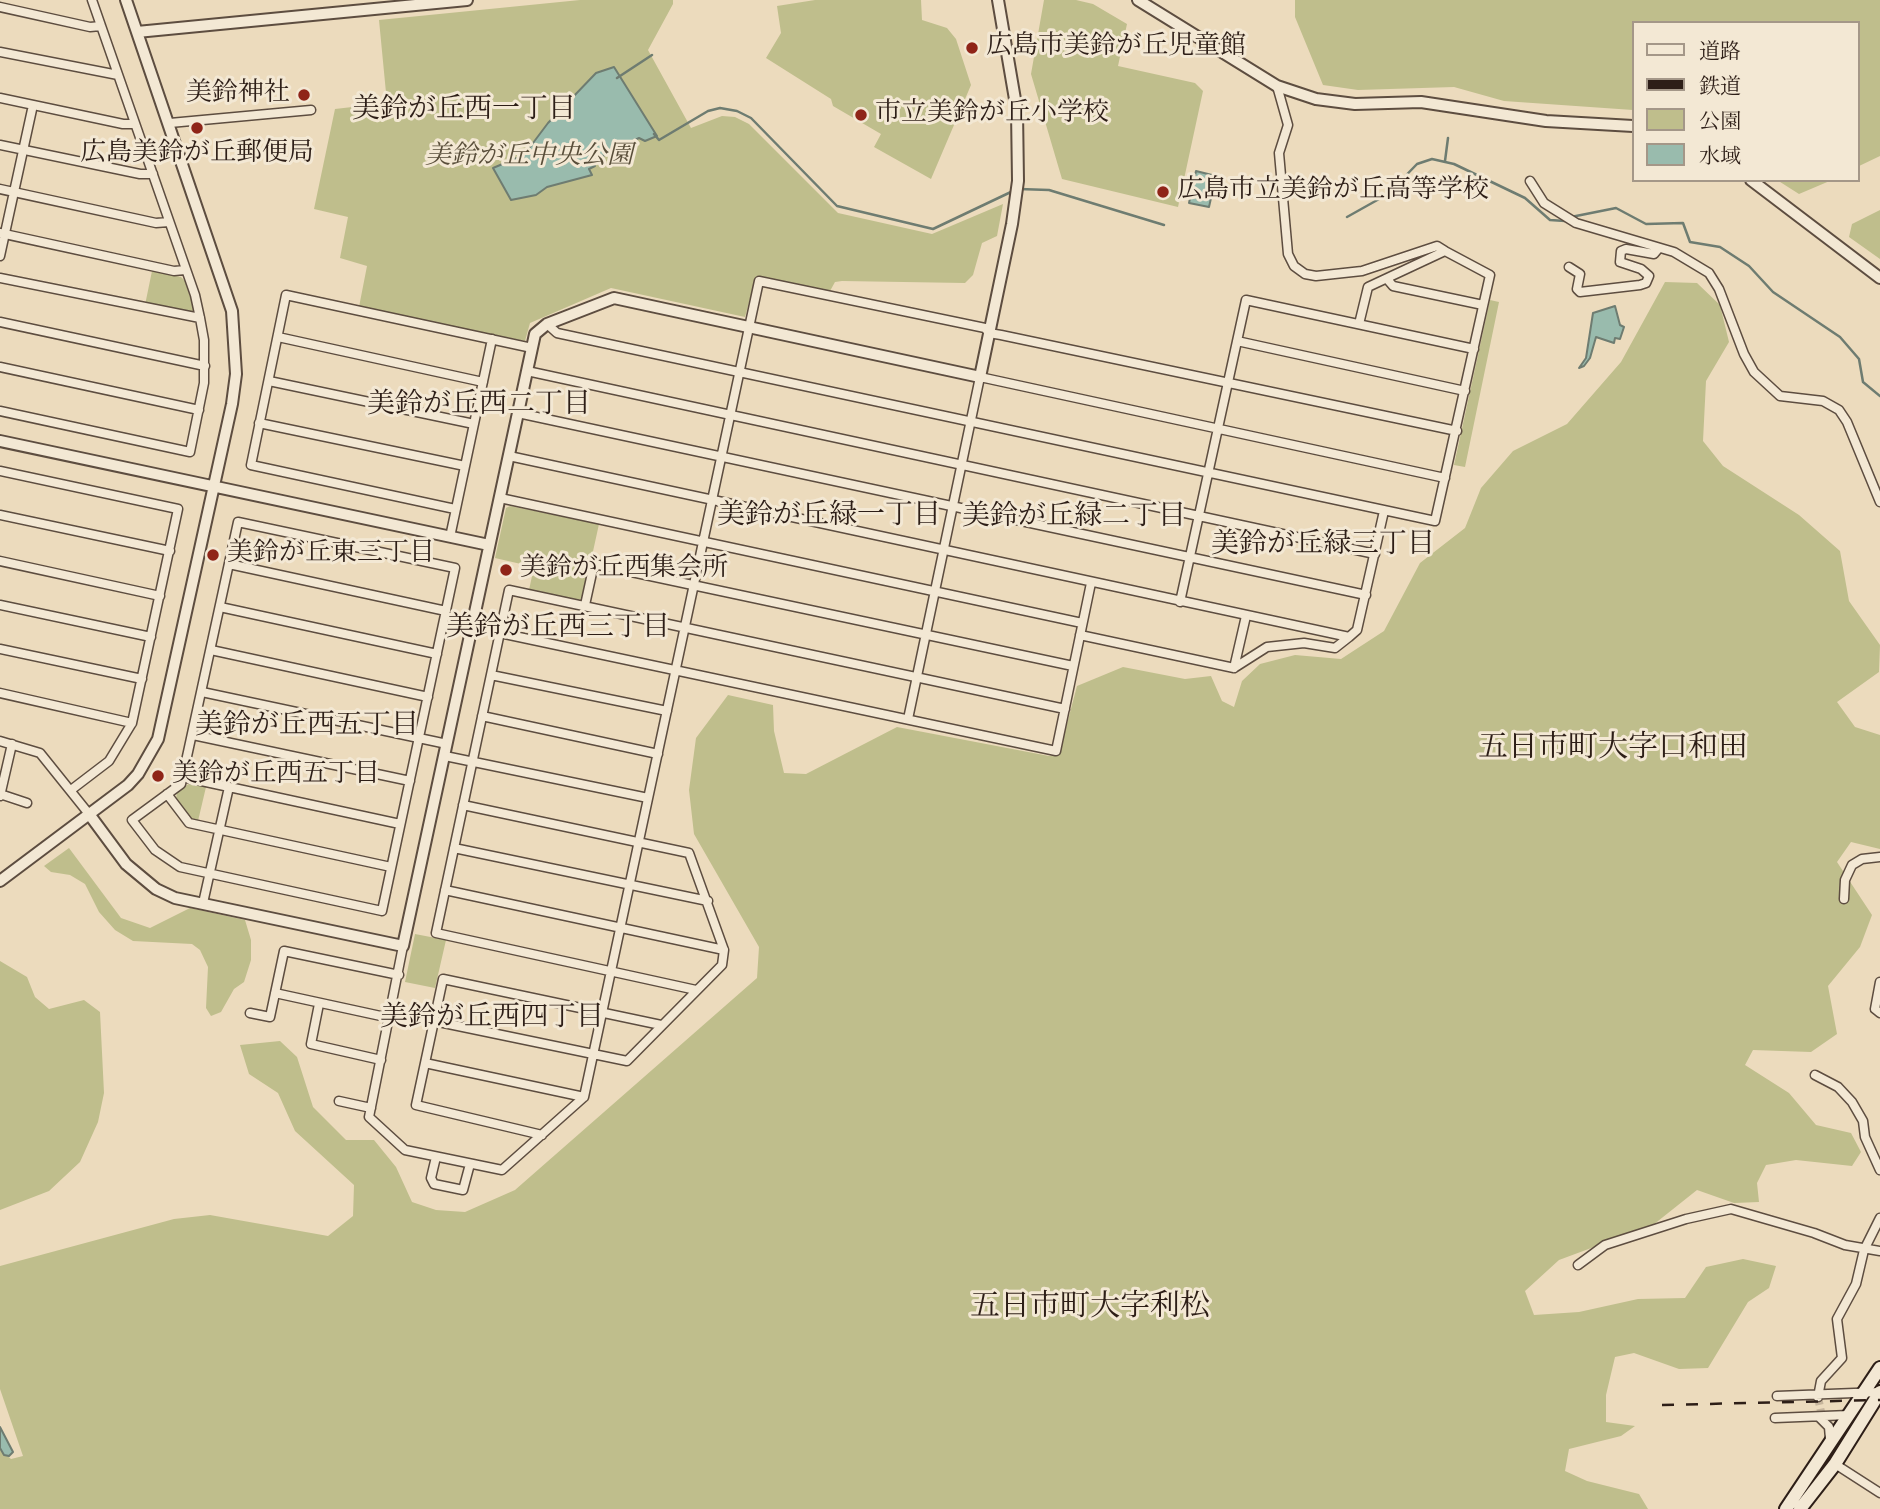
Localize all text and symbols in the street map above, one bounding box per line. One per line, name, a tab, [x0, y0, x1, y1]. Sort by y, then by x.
legend	[1632, 21, 1859, 182]
place label: 広島市美鈴が丘児童館	[986, 32, 1246, 64]
text: 道路	[1699, 39, 1741, 65]
marker: 広島市美鈴が丘児童館	[964, 40, 980, 56]
text: 鉄道	[1699, 74, 1741, 100]
place label: 美鈴神社	[186, 79, 290, 111]
marker: 美鈴神社	[296, 87, 312, 103]
district label: 美鈴が丘西一丁目	[352, 94, 576, 128]
place label: 市立美鈴が丘小学校	[875, 99, 1109, 131]
marker: 市立美鈴が丘小学校	[853, 107, 869, 123]
text: 公園	[1699, 109, 1741, 135]
marker: 広島美鈴が丘郵便局	[189, 120, 205, 136]
place label: 広島美鈴が丘郵便局	[80, 139, 314, 171]
park label: 美鈴が丘中央公園	[425, 142, 633, 174]
text: 水域	[1699, 144, 1741, 170]
place label: 広島市立美鈴が丘高等学校	[1177, 176, 1489, 208]
marker: 広島市立美鈴が丘高等学校	[1155, 184, 1171, 200]
district label: 美鈴が丘西二丁目	[367, 389, 591, 423]
district label: 美鈴が丘緑一丁目	[717, 500, 941, 534]
district label: 美鈴が丘緑二丁目	[962, 501, 1186, 535]
district label: 美鈴が丘緑三丁目	[1211, 529, 1435, 563]
place label: 美鈴が丘東三丁目	[227, 539, 435, 571]
marker: 美鈴が丘東三丁目	[205, 547, 221, 563]
place label: 美鈴が丘西集会所	[520, 554, 728, 586]
marker: 美鈴が丘西集会所	[498, 562, 514, 578]
district label: 美鈴が丘西三丁目	[446, 612, 670, 646]
district label: 美鈴が丘西五丁目	[195, 710, 419, 744]
district label: 五日市町大字口和田	[1478, 732, 1748, 768]
place label: 美鈴が丘西五丁目	[172, 760, 380, 792]
marker: 美鈴が丘西五丁目	[150, 768, 166, 784]
district label: 美鈴が丘西四丁目	[380, 1002, 604, 1036]
district label: 五日市町大字利松	[970, 1291, 1210, 1327]

